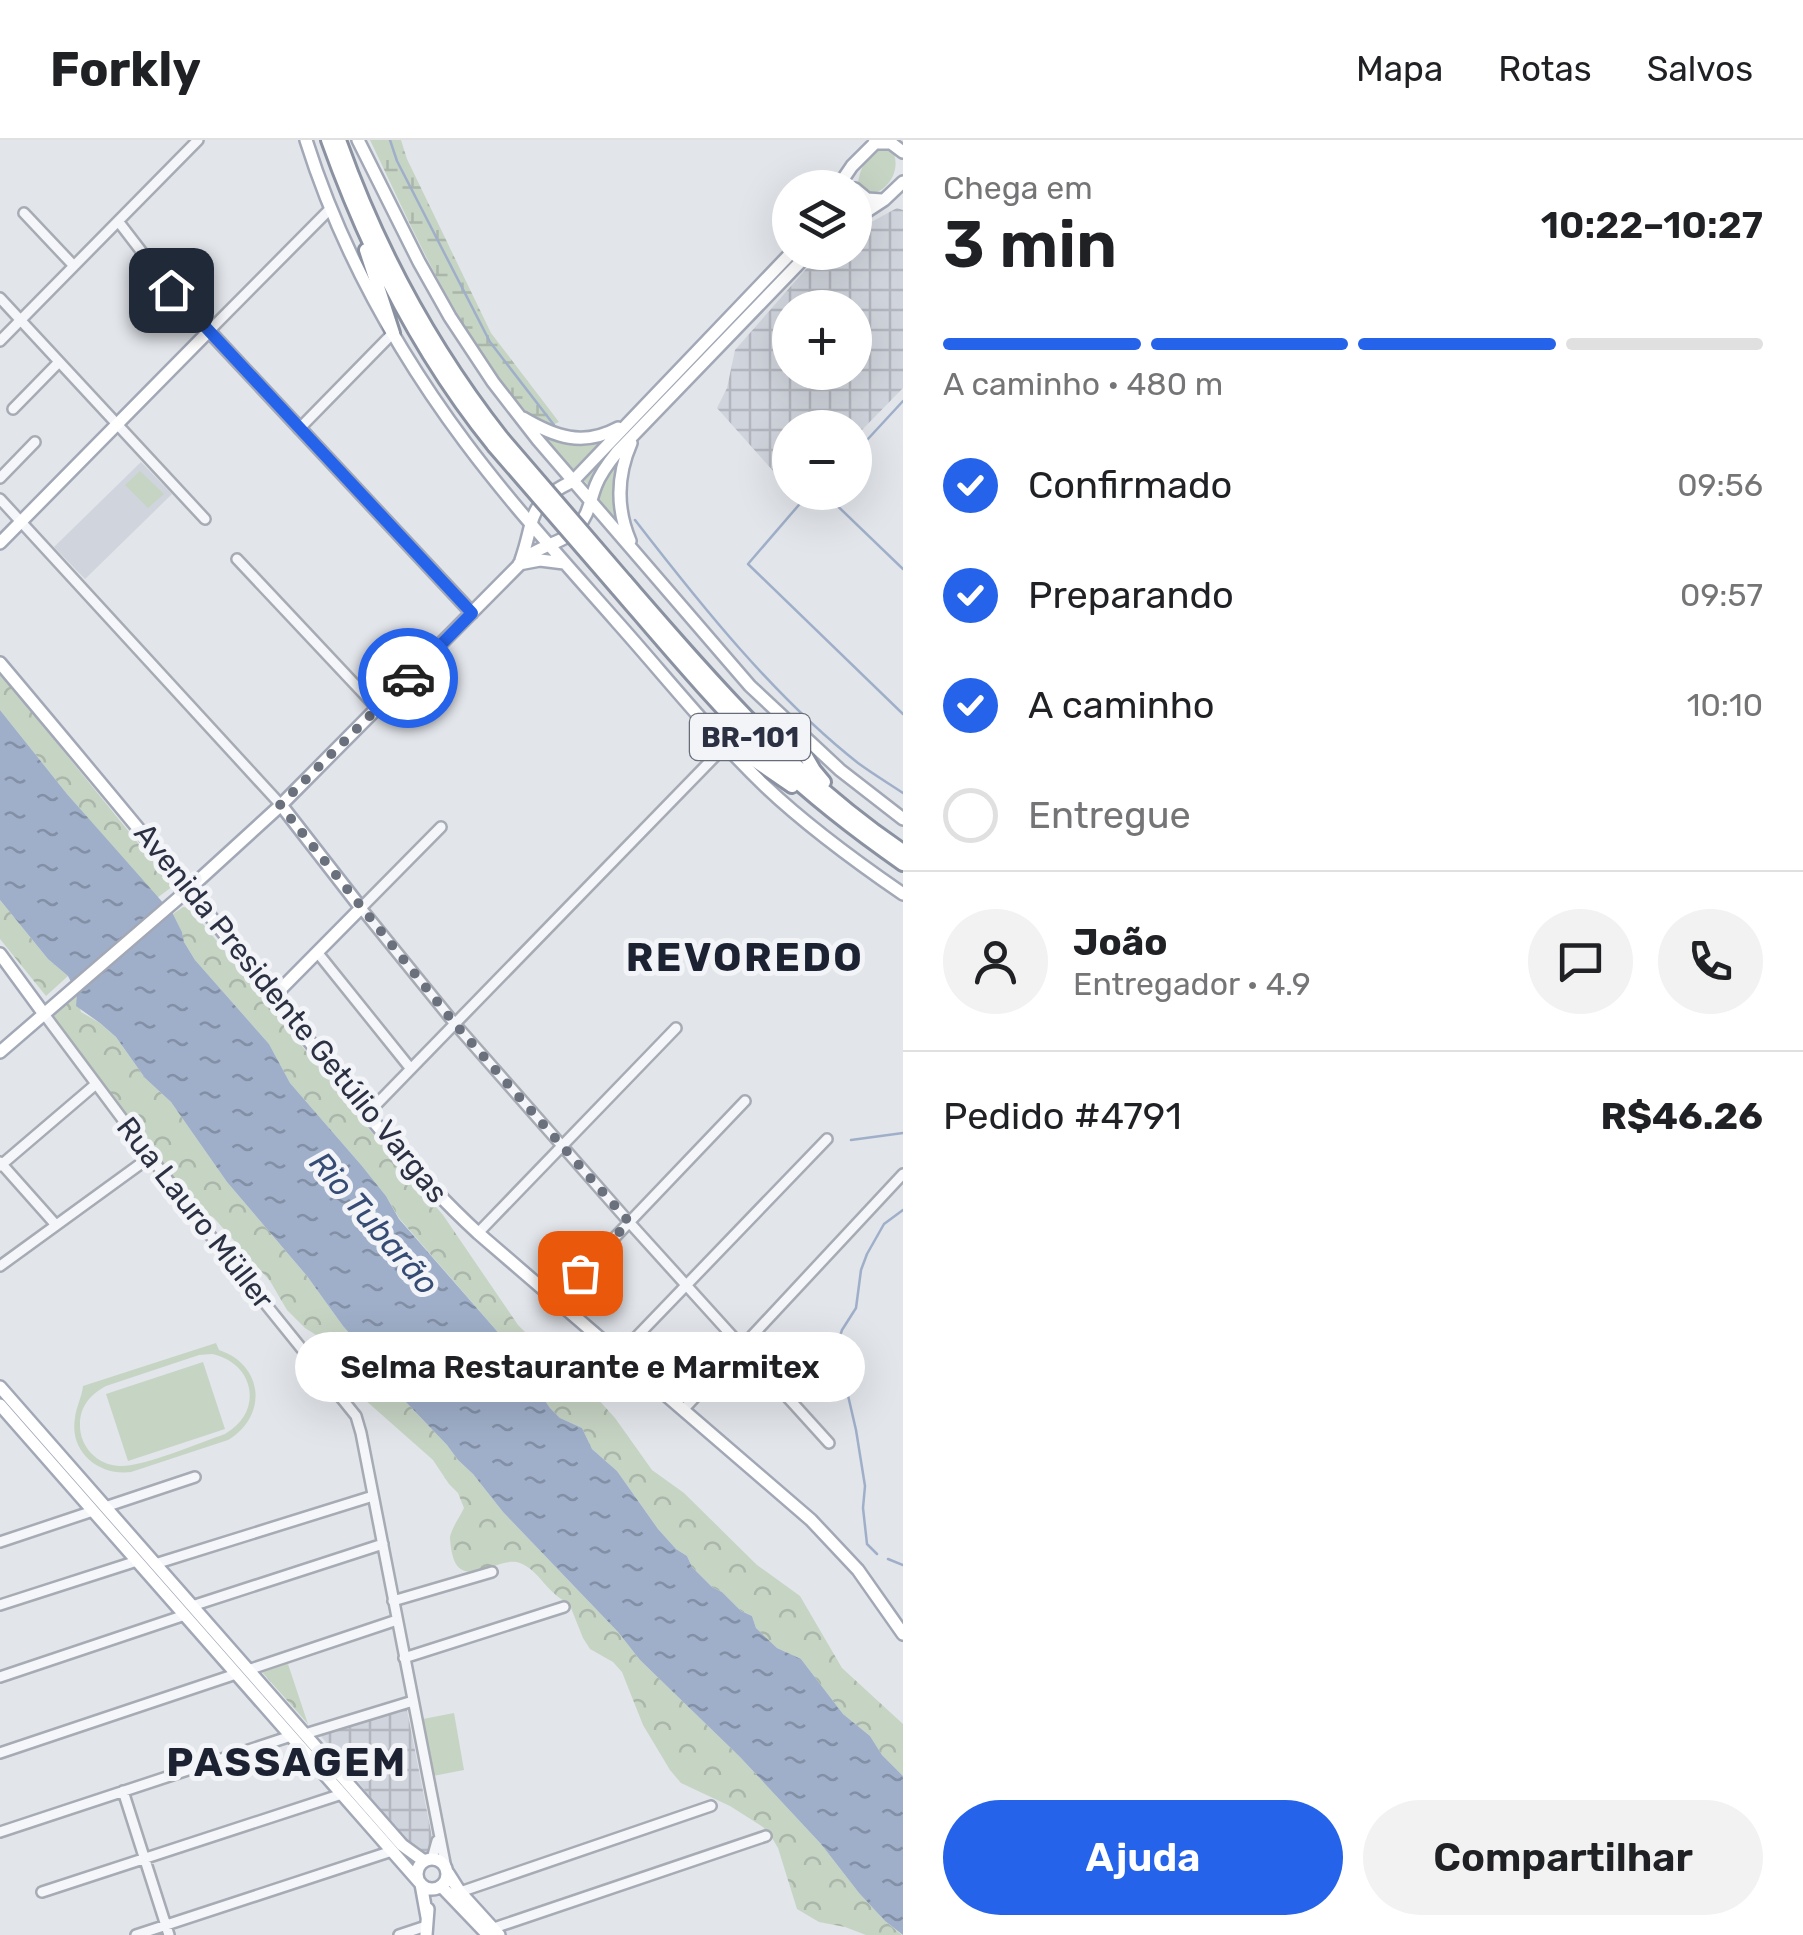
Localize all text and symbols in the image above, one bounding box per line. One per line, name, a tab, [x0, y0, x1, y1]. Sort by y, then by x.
text: Forkly	[50, 41, 201, 98]
text: Mapa	[1356, 48, 1443, 90]
text: Rotas	[1498, 48, 1592, 90]
text: Salvos	[1647, 48, 1753, 90]
text: Chega em	[943, 169, 1093, 207]
map controls	[772, 170, 872, 510]
button: layers	[772, 170, 872, 270]
text: 10:22–10:27	[1541, 202, 1763, 248]
text: 3 min	[943, 206, 1117, 283]
pin	[129, 248, 214, 333]
icon: home	[144, 263, 199, 318]
button: +	[772, 290, 872, 390]
text: A caminho · 480 m	[943, 365, 1223, 403]
button: −	[772, 410, 872, 510]
icon: check	[943, 458, 998, 513]
text: Confirmado	[1028, 462, 1232, 508]
text: 09:56	[1677, 466, 1763, 504]
icon: check	[943, 568, 998, 623]
text: Preparando	[1028, 572, 1234, 618]
text: 09:57	[1680, 576, 1763, 614]
courier	[358, 628, 458, 728]
icon: car	[381, 651, 436, 706]
icon: check	[943, 678, 998, 733]
text: A caminho	[1028, 682, 1215, 728]
text: 10:10	[1687, 686, 1763, 724]
road number: BR-101	[690, 714, 810, 760]
text: Entregue	[1028, 792, 1191, 838]
street label: Avenida Presidente Getúlio Vargas	[127, 816, 455, 1210]
button: person	[943, 909, 1048, 1014]
button: chat	[1528, 909, 1633, 1014]
button: phone	[1658, 909, 1763, 1014]
text: João	[1073, 919, 1167, 965]
district label: REVOREDO	[626, 934, 864, 981]
text: Entregador · 4.9	[1073, 965, 1311, 1003]
text: Pedido #4791	[943, 1093, 1182, 1139]
text: R$46.26	[1600, 1093, 1763, 1139]
street label: Rua Lauro Müller	[109, 1110, 281, 1317]
water label: Rio Tubarão	[302, 1144, 446, 1302]
pin	[538, 1231, 623, 1316]
icon: bag	[553, 1246, 608, 1301]
callout: Selma Restaurante e Marmitex	[295, 1333, 865, 1403]
text: Selma Restaurante e Marmitex	[340, 1348, 820, 1386]
district label: PASSAGEM	[166, 1739, 408, 1786]
button: Ajuda	[943, 1800, 1343, 1915]
button: Compartilhar	[1363, 1800, 1763, 1915]

